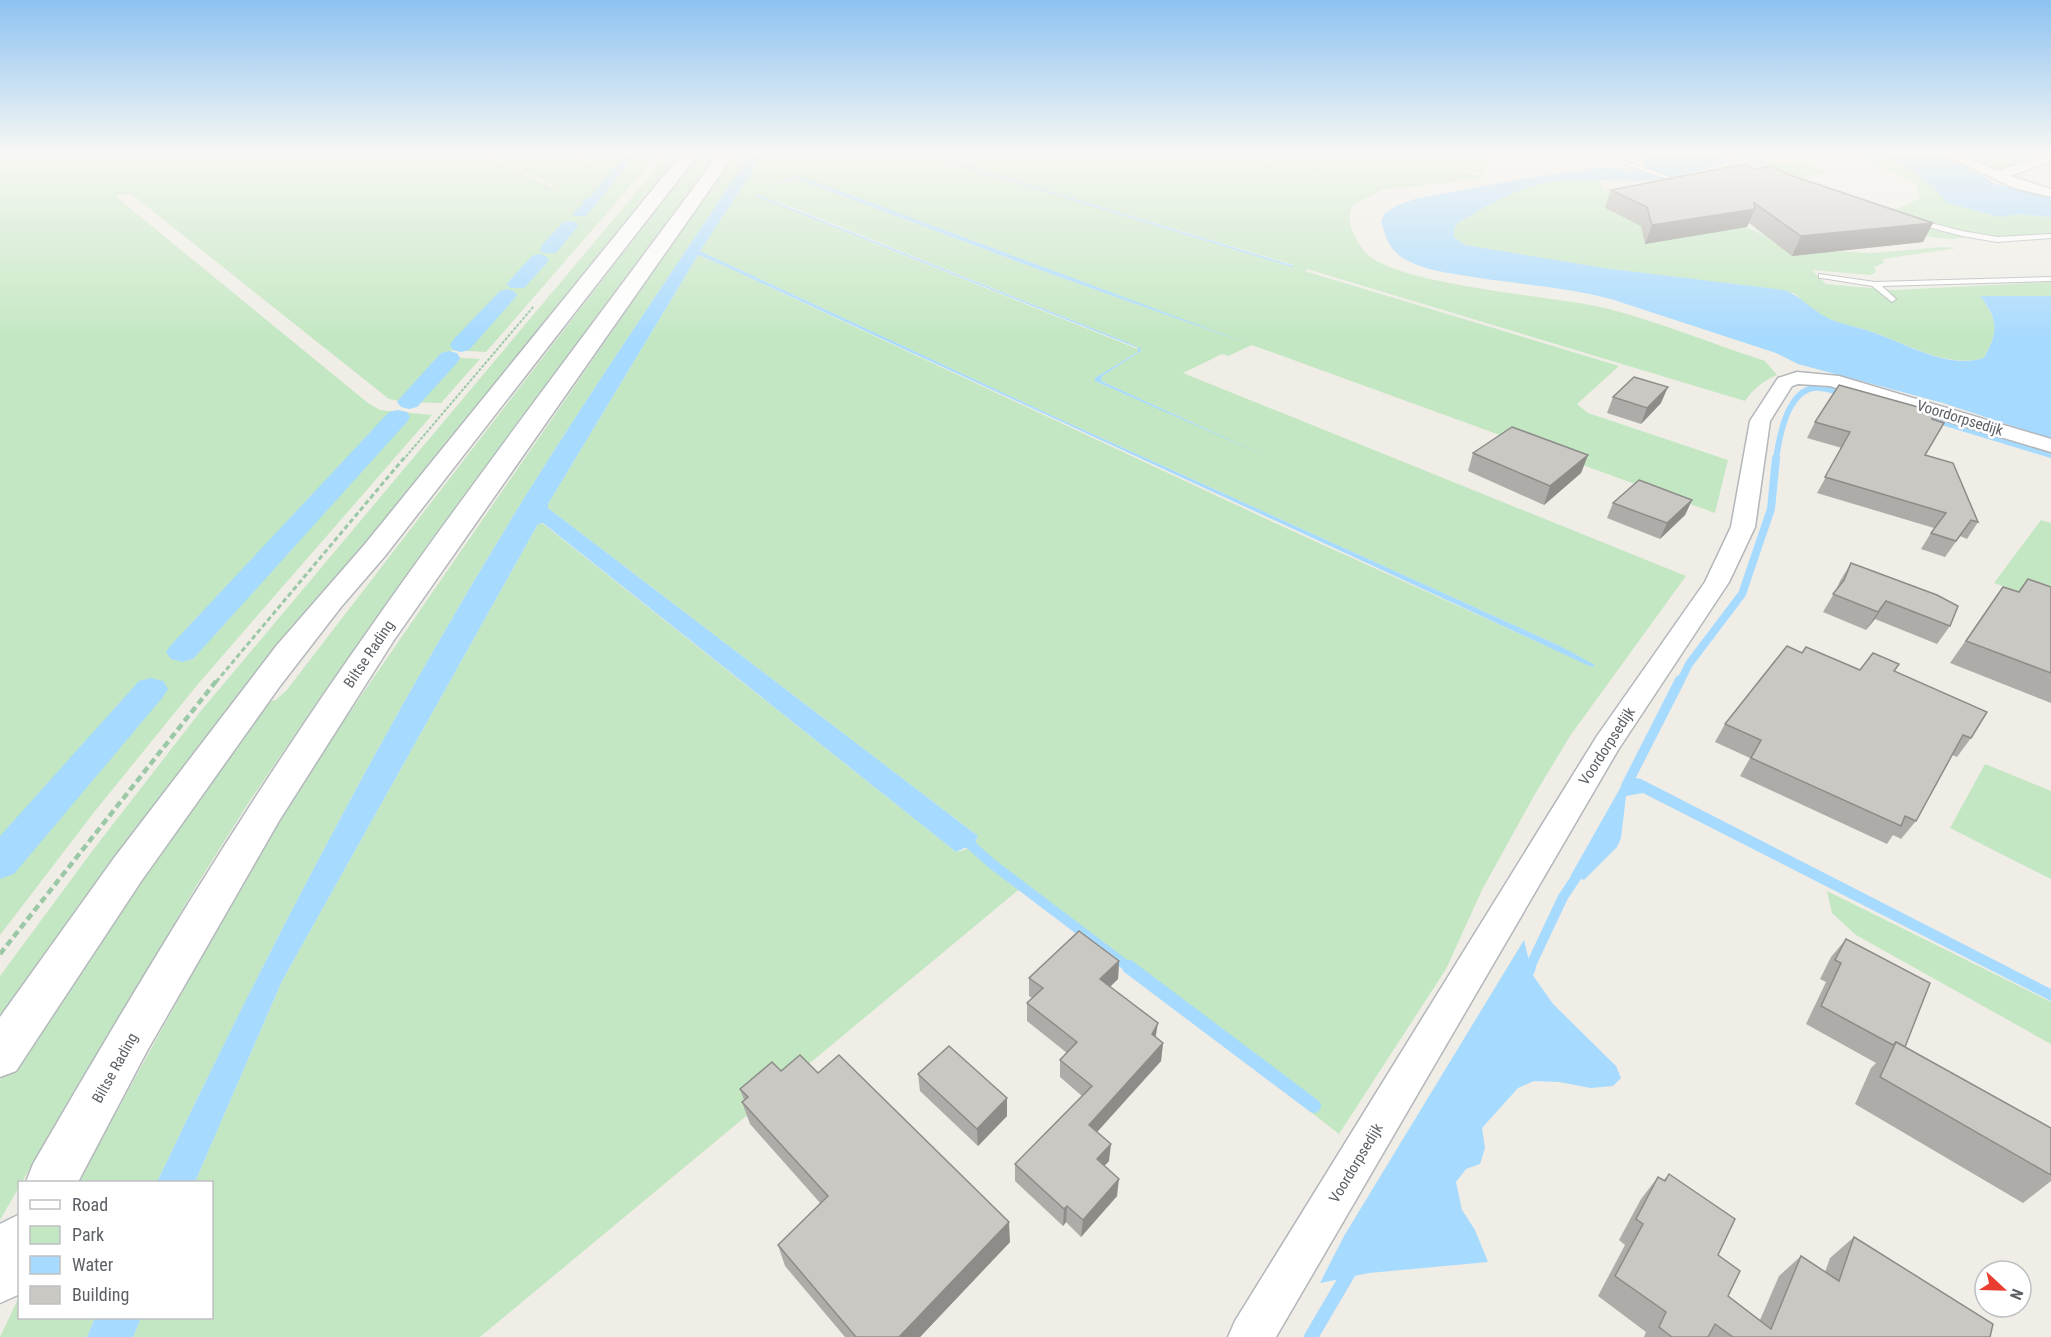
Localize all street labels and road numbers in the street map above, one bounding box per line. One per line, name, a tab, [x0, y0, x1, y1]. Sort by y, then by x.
street label: Voordorpsedijk	[1915, 396, 2006, 440]
street label: Biltse Rading	[340, 617, 398, 691]
street label: Voordorpsedijk	[1575, 703, 1639, 788]
street label: Biltse Rading	[88, 1030, 142, 1106]
street label: Voordorpsedijk	[1325, 1120, 1387, 1206]

